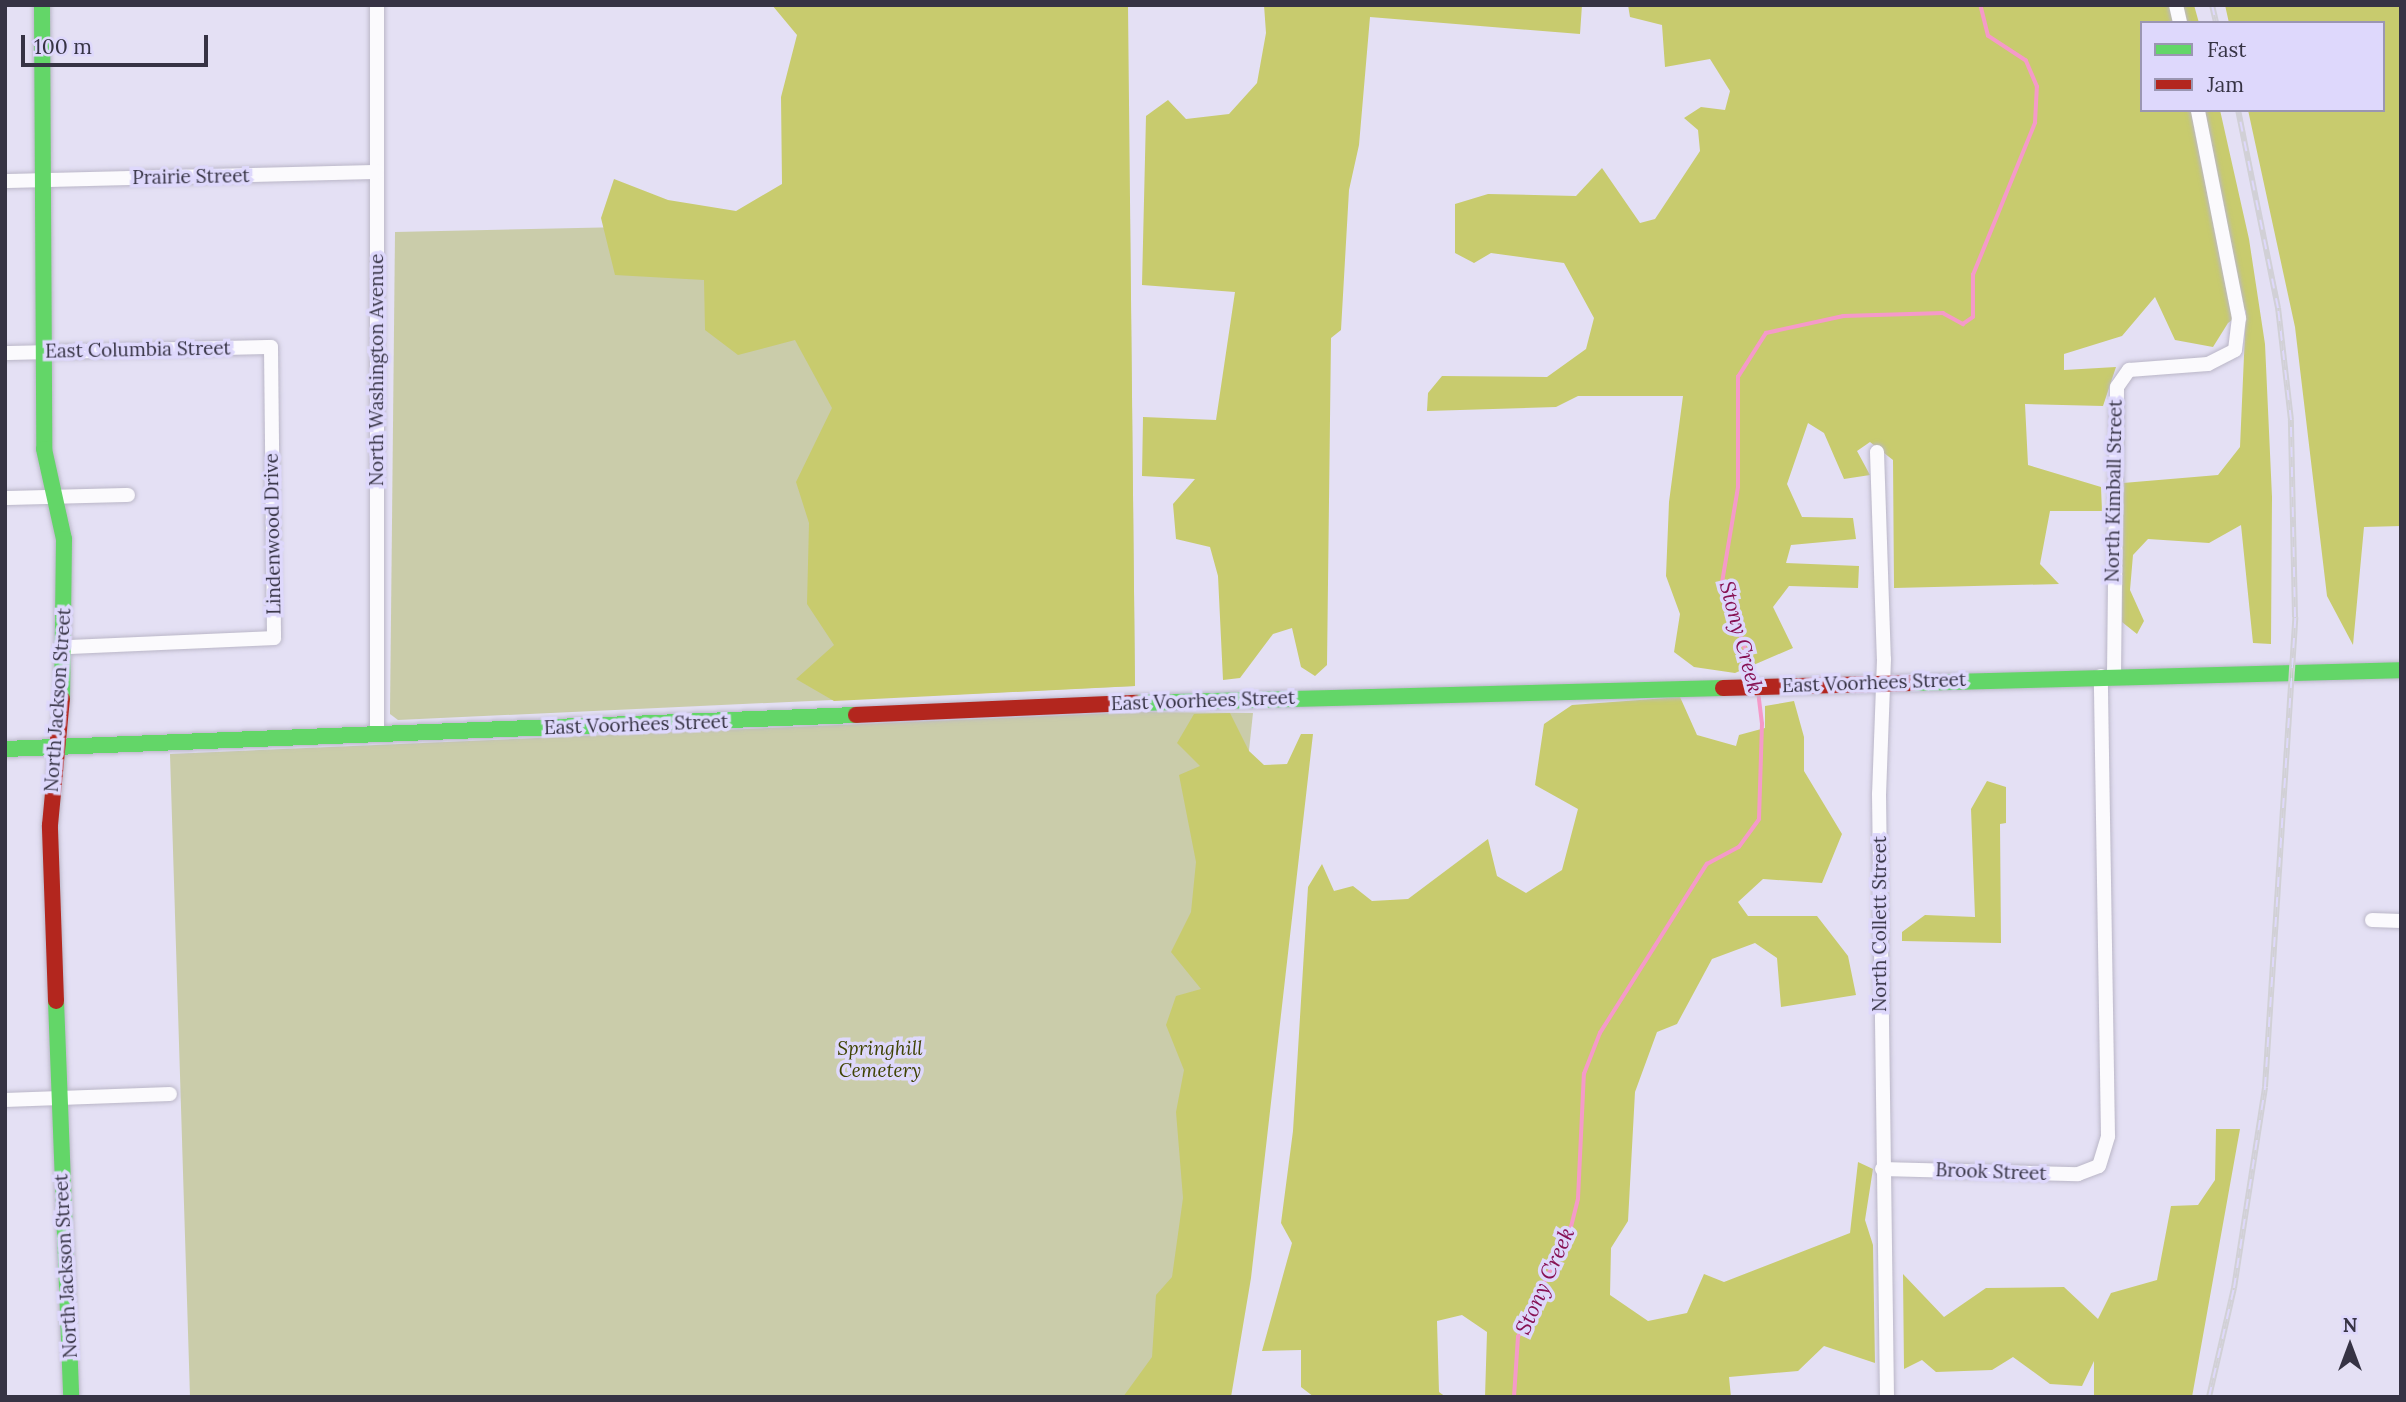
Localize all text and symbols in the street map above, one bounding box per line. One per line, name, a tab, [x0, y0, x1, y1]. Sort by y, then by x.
scale bar	[24, 21, 212, 65]
legend	[2140, 21, 2385, 112]
text: 100 m	[34, 33, 92, 60]
text: Fast	[2207, 36, 2246, 63]
text: Jam	[2207, 71, 2244, 98]
street label: Prairie Street	[132, 165, 250, 189]
street label: North Washington Avenue	[366, 254, 388, 486]
street label: East Columbia Street	[45, 337, 231, 363]
street label: North Kimball Street	[2101, 399, 2127, 583]
street label: Lindenwood Drive	[260, 453, 286, 615]
water label: Stony Creek	[1714, 578, 1768, 696]
street label: North Jackson Street	[40, 607, 76, 793]
street label: East Voorhees Street	[1781, 668, 1967, 698]
street label: East Voorhees Street	[1110, 686, 1296, 716]
street label: East Voorhees Street	[543, 710, 729, 740]
street label: North Collett Street	[1869, 836, 1891, 1012]
park label: Springhill Cemetery	[837, 1038, 923, 1082]
street label: Brook Street	[1935, 1159, 2047, 1185]
street label: North Jackson Street	[50, 1173, 82, 1359]
water label: Stony Creek	[1510, 1224, 1580, 1338]
north arrow	[2315, 1311, 2385, 1381]
text: N	[2343, 1313, 2357, 1337]

